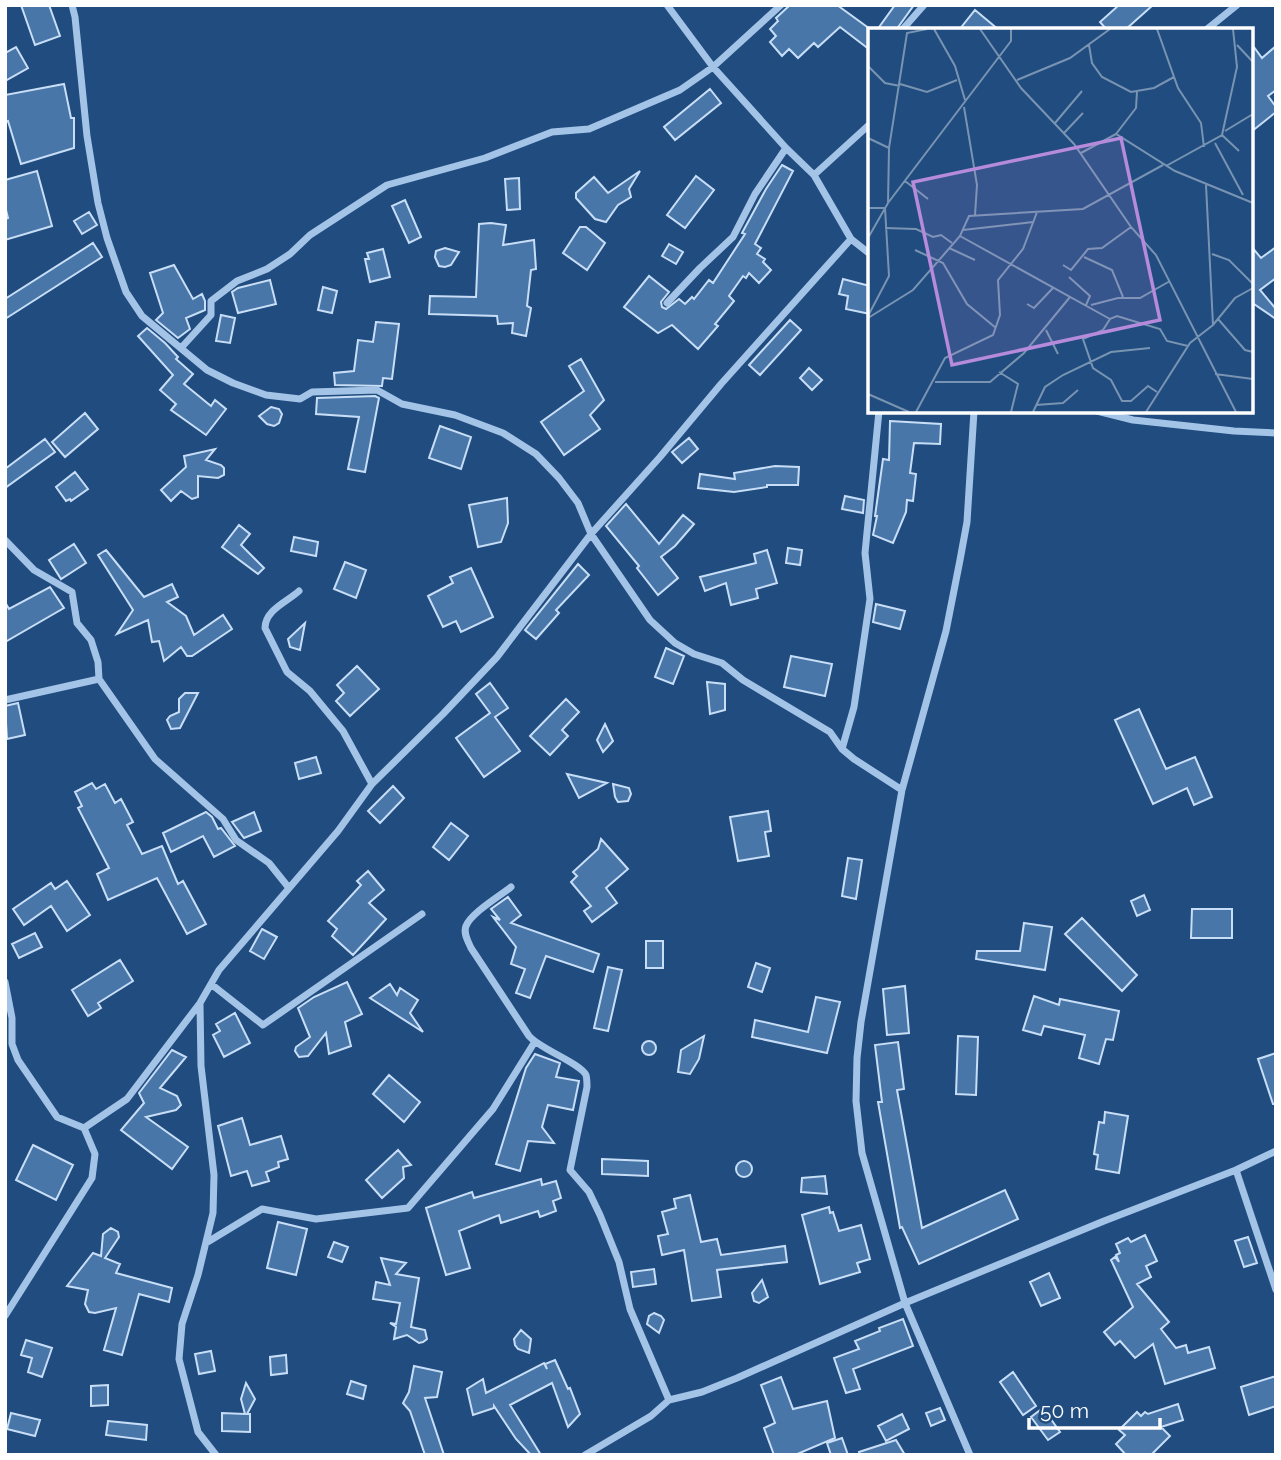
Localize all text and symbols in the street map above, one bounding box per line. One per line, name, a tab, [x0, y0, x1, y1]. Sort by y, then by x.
inset map	[868, 28, 1253, 413]
scale bar	[1029, 1386, 1160, 1430]
text: 50 m	[1040, 1398, 1089, 1423]

